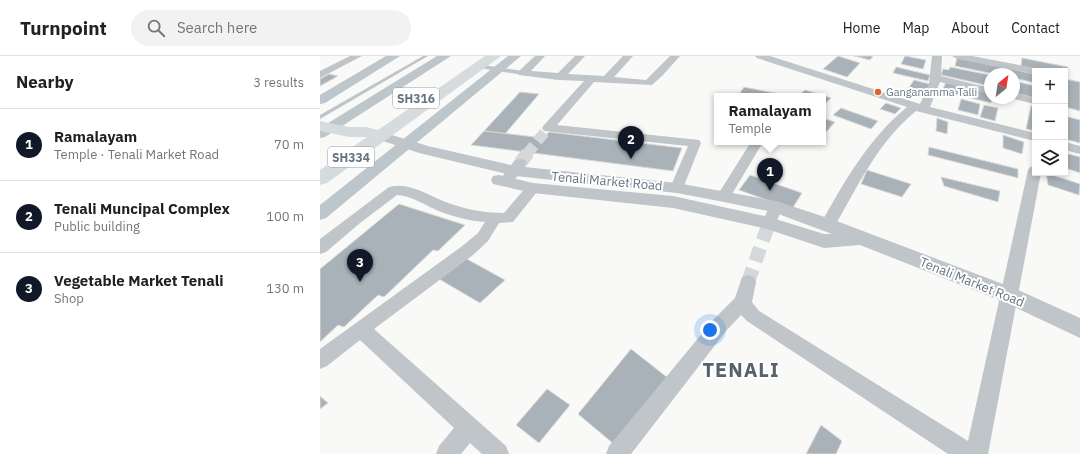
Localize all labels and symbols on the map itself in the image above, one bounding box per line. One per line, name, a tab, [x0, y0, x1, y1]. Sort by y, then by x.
north arrow	[984, 68, 1020, 104]
place label: Ganganamma Talli	[886, 85, 977, 99]
marker: Ganganamma Talli	[873, 87, 883, 97]
road number: SH316	[393, 88, 439, 108]
pin: 2	[618, 126, 644, 159]
road number: SH334	[328, 147, 374, 167]
pin: 1	[757, 158, 783, 191]
street label: Tenali Market Road	[551, 168, 663, 194]
pin: 3	[347, 249, 373, 282]
street label: Tenali Market Road	[917, 253, 1027, 311]
your location	[700, 320, 720, 340]
district label: TENALI	[702, 356, 780, 383]

